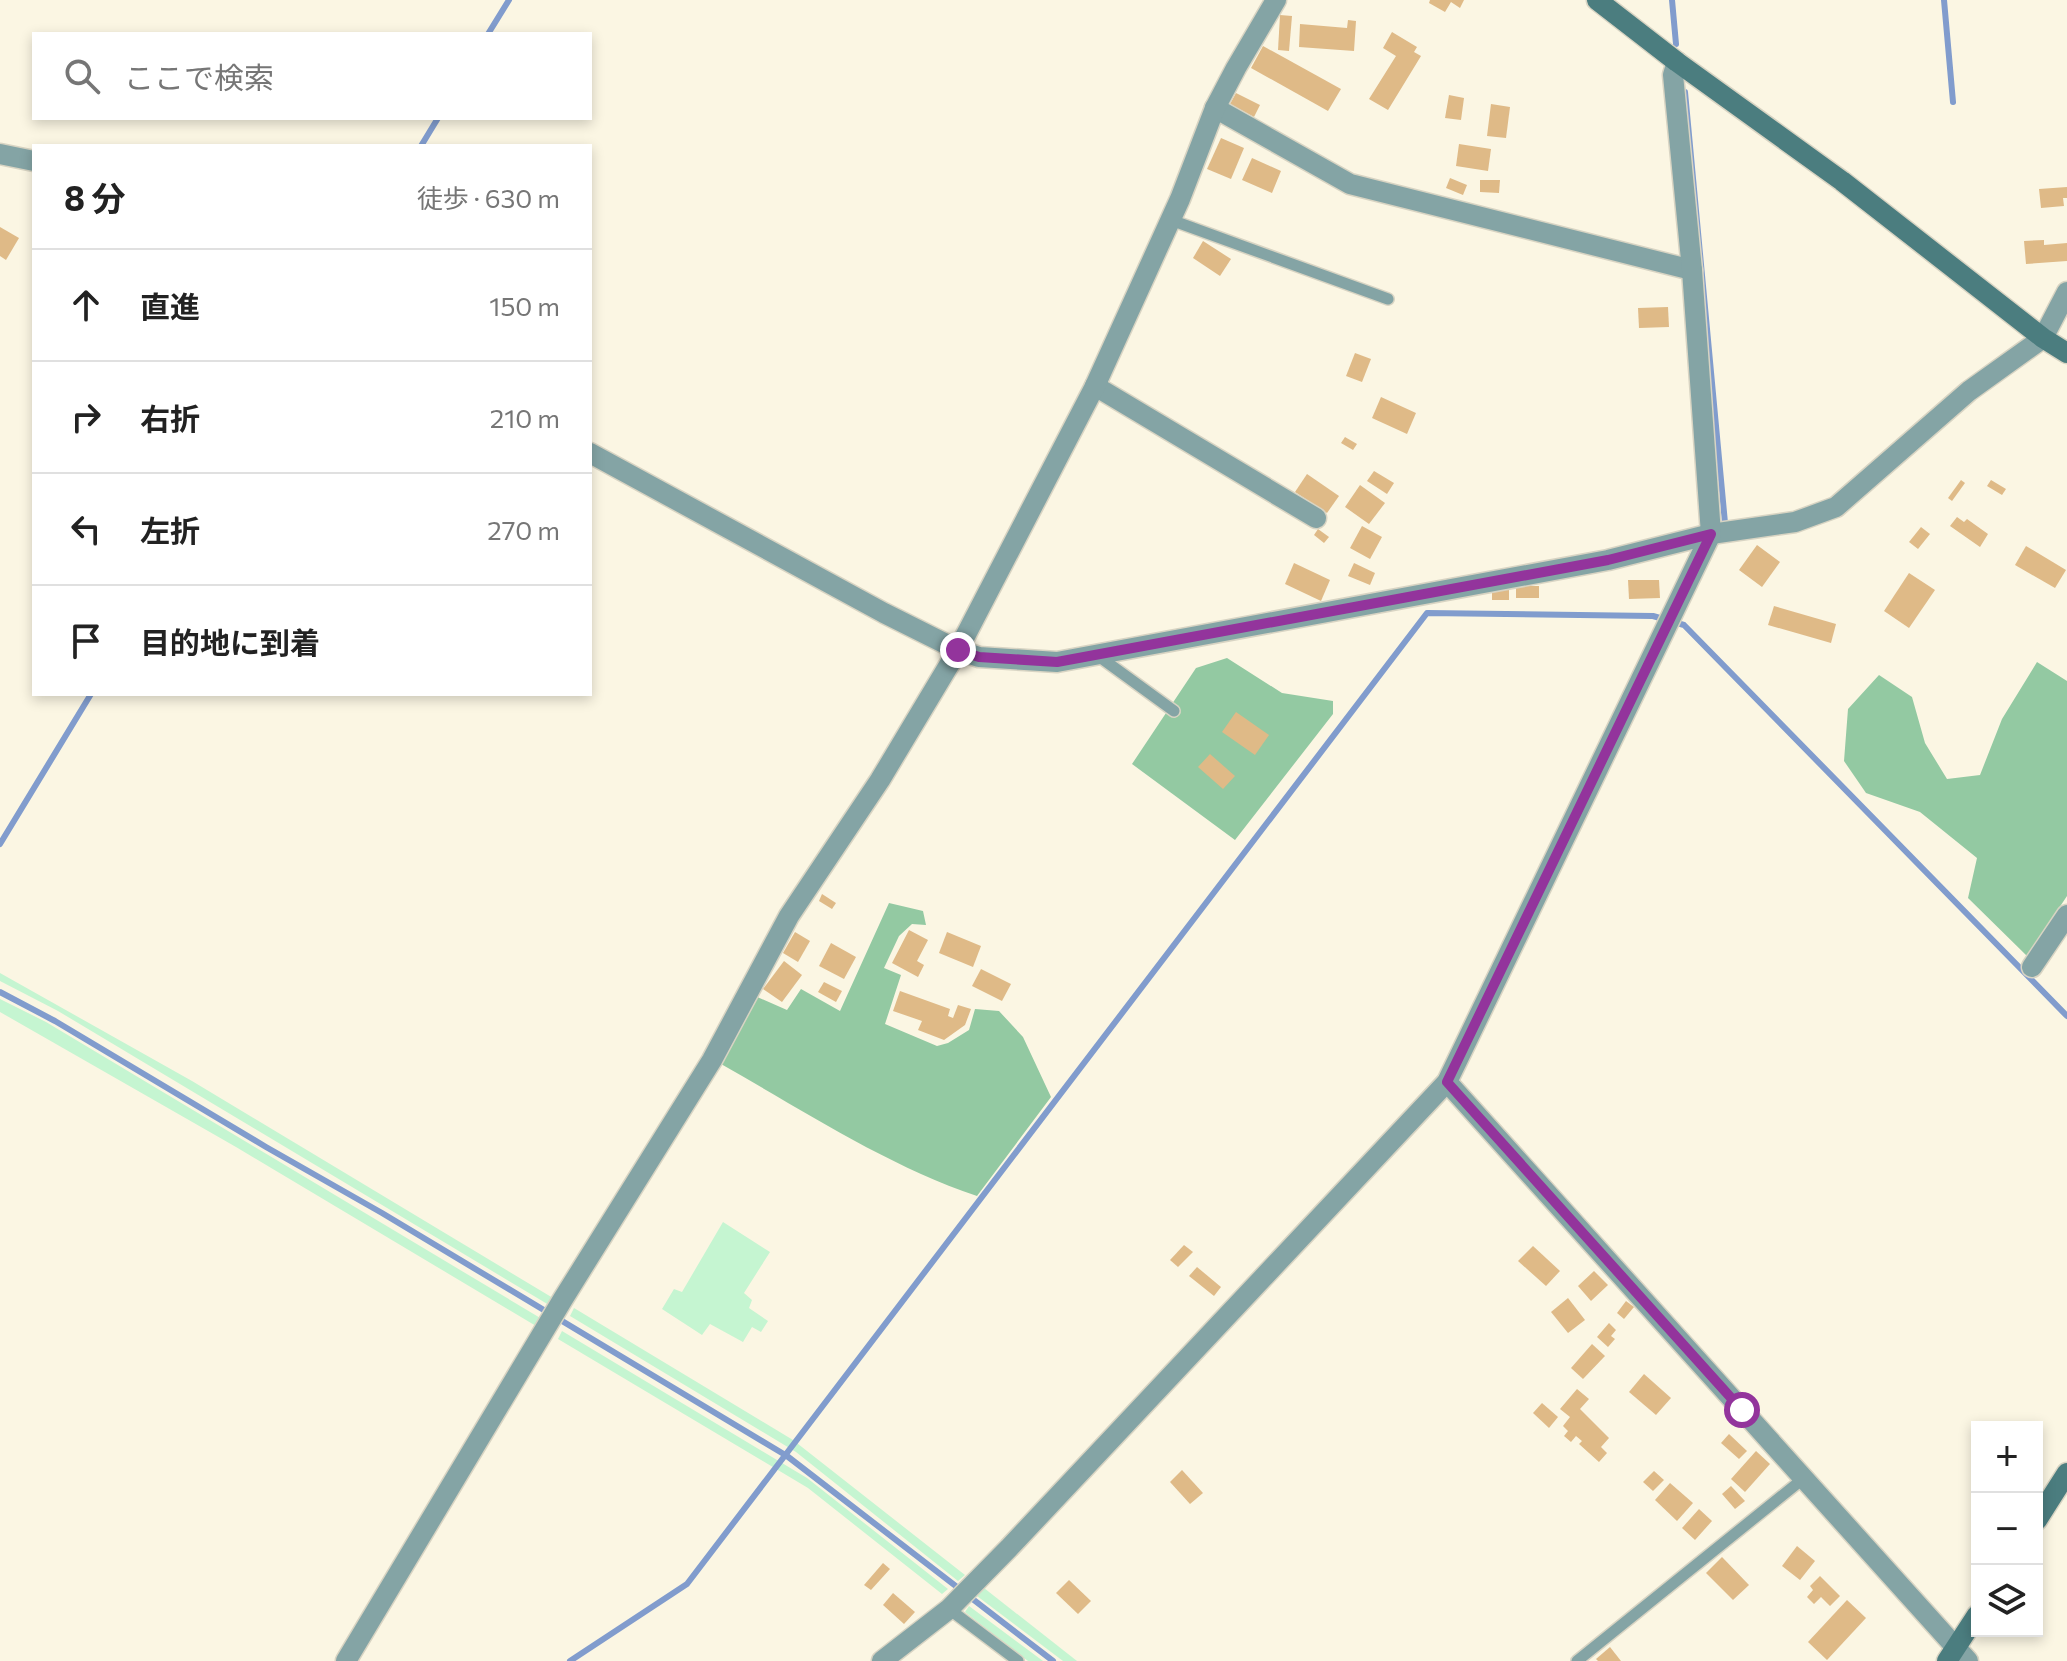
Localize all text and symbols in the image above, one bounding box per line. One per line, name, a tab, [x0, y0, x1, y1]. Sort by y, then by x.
search box	[32, 32, 592, 120]
icon: search	[60, 54, 104, 98]
text: ここで検索	[124, 58, 274, 95]
text: 8 分	[64, 176, 126, 218]
text: 徒歩 · 630 m	[417, 182, 560, 213]
icon: ahead	[64, 283, 108, 327]
text: 直進	[140, 287, 200, 324]
text: 150 m	[489, 290, 560, 321]
icon: right	[64, 395, 108, 439]
text: 右折	[140, 399, 200, 436]
text: 210 m	[490, 402, 560, 433]
icon: left	[64, 507, 108, 551]
text: 左折	[140, 511, 200, 548]
text: 270 m	[487, 514, 560, 545]
icon: arrive	[64, 619, 108, 663]
text: 目的地に到着	[140, 623, 320, 660]
route end	[940, 632, 976, 668]
route start	[1724, 1392, 1760, 1428]
map controls	[1971, 1421, 2043, 1637]
button: +	[1971, 1421, 2043, 1493]
button: −	[1971, 1493, 2043, 1565]
button: layers	[1971, 1565, 2043, 1637]

